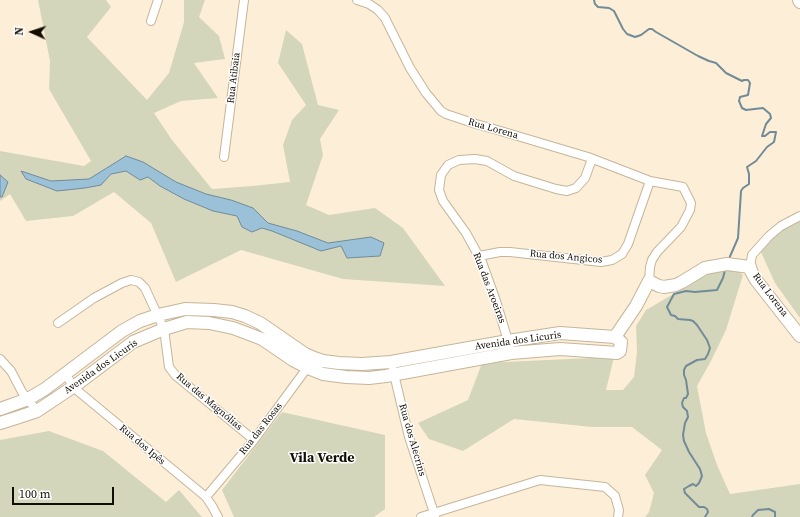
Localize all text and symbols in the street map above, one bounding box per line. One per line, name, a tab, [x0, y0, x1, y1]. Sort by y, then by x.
north arrow	[12, 12, 52, 52]
text: N	[12, 27, 27, 36]
street label: Rua Atibaia	[225, 52, 243, 104]
street label: Rua Lorena	[467, 116, 519, 142]
street label: Rua dos Angicos	[529, 248, 603, 266]
street label: Rua das Aroeiras	[470, 251, 508, 325]
street label: Rua Lorena	[750, 271, 790, 319]
street label: Avenida dos Licuris	[474, 329, 562, 353]
street label: Avenida dos Licuris	[62, 337, 140, 397]
street label: Rua das Magnólias	[173, 371, 245, 433]
street label: Rua das Rosas	[237, 401, 285, 457]
street label: Rua dos Alecrins	[396, 402, 428, 478]
street label: Rua dos Ipês	[117, 422, 167, 468]
district label: Vila Verde	[289, 450, 355, 466]
scale bar	[14, 479, 116, 505]
text: 100 m	[19, 486, 51, 502]

